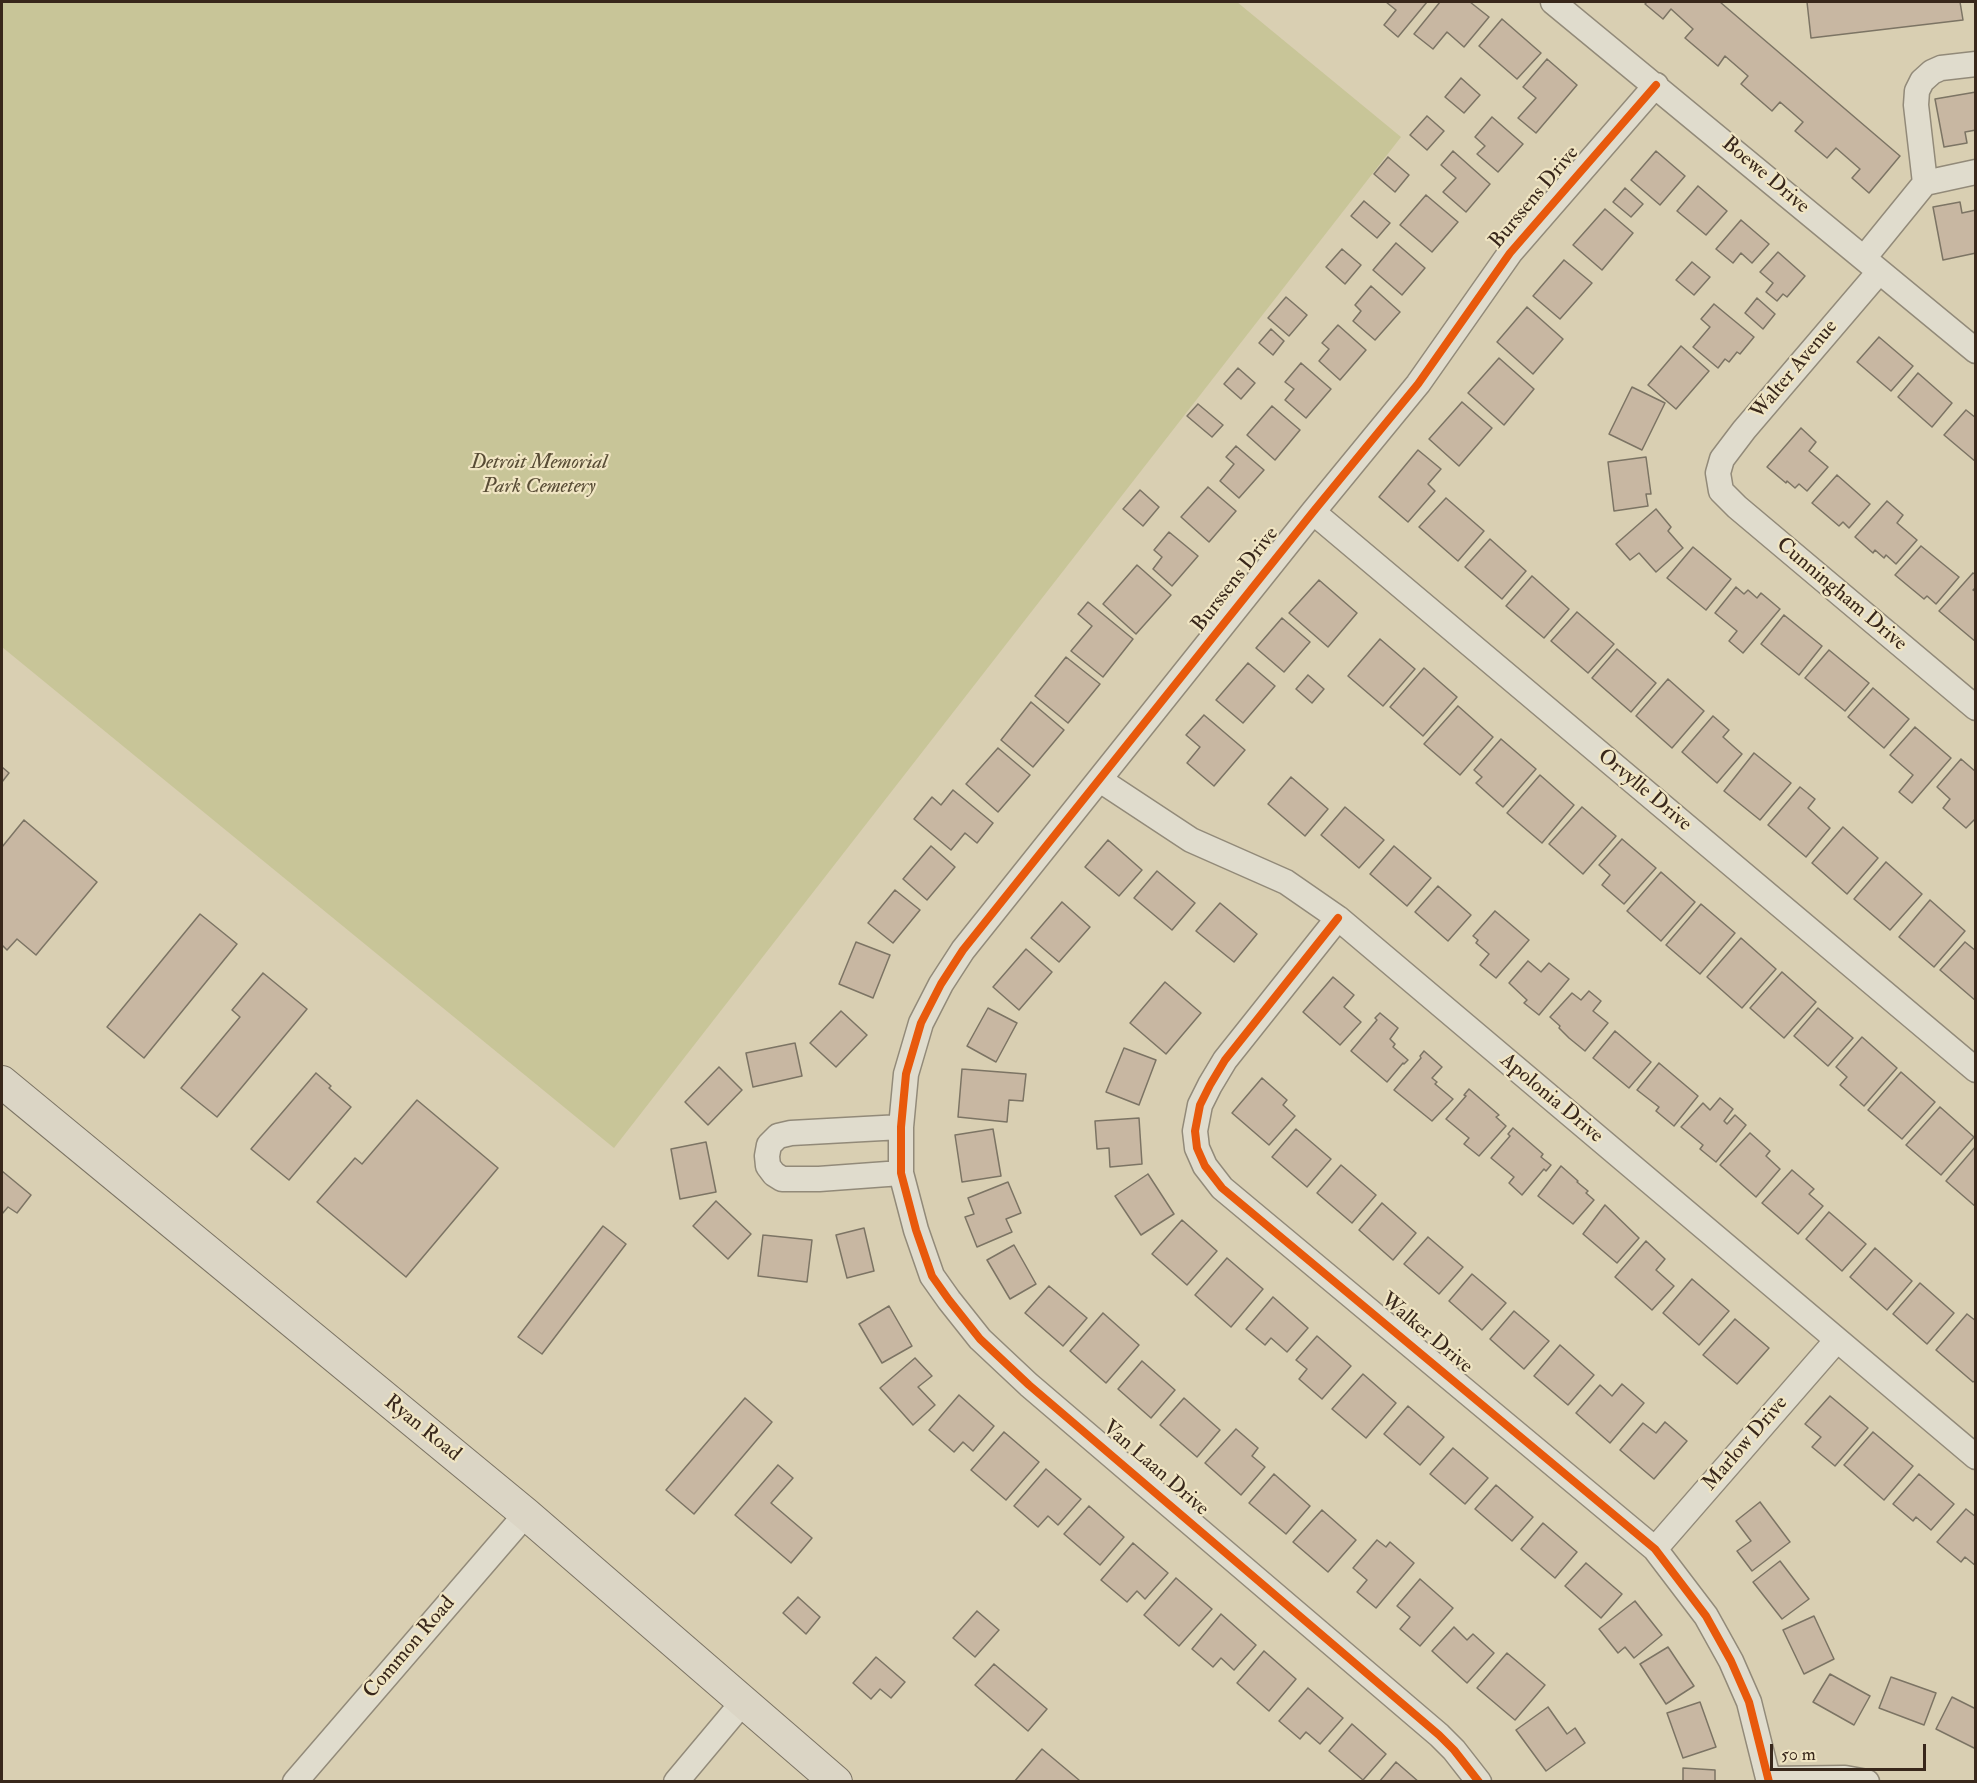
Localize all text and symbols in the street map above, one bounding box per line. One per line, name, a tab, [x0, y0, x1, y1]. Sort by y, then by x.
street label: Boewe Drive	[1716, 132, 1814, 220]
street label: Burssens Drive	[1485, 142, 1585, 254]
street label: Walter Avenue	[1746, 315, 1844, 425]
park label: Detroit Memorial Park Cemetery	[471, 450, 607, 500]
street label: Burssens Drive	[1187, 523, 1285, 637]
street label: Cunningham Drive	[1771, 533, 1911, 657]
street label: Orvylle Drive	[1592, 744, 1696, 838]
street label: Apolonia Drive	[1494, 1049, 1608, 1149]
street label: Walker Drive	[1375, 1288, 1477, 1380]
street label: Ryan Road	[379, 1390, 465, 1468]
street label: Marlow Drive	[1698, 1391, 1794, 1497]
street label: Van Laan Drive	[1097, 1416, 1213, 1522]
street label: Common Road	[359, 1592, 461, 1704]
scale bar	[1773, 1732, 1929, 1770]
text: 50 m	[1781, 1743, 1816, 1766]

